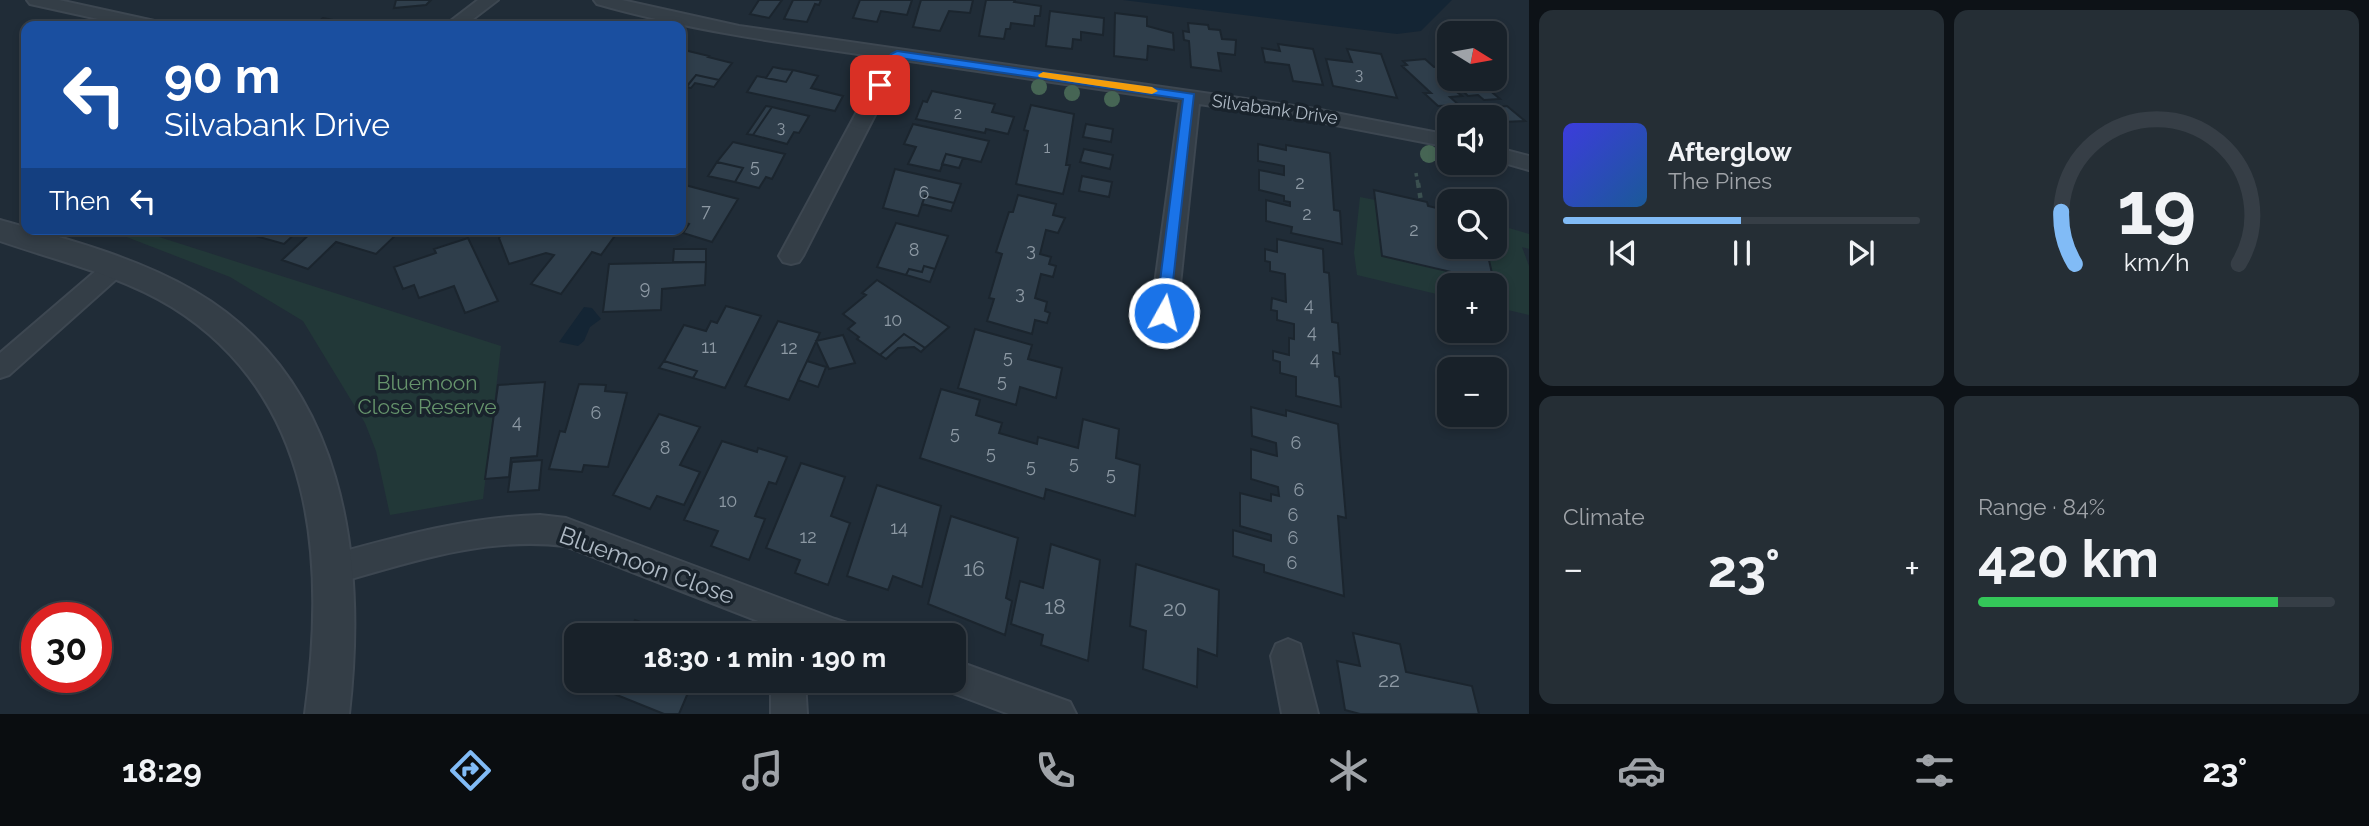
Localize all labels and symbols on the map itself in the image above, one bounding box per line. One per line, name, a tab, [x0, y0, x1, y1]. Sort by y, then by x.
north arrow	[1437, 21, 1507, 91]
pin	[850, 55, 910, 115]
house number: 3	[1355, 65, 1363, 84]
street label: Silvabank Drive	[1211, 90, 1340, 128]
house number: 2	[954, 104, 962, 123]
house number: 3	[777, 118, 785, 137]
house number: 1	[1044, 138, 1051, 157]
house number: 5	[750, 155, 760, 176]
house number: 2	[1295, 172, 1305, 193]
house number: 6	[919, 182, 930, 203]
house number: 7	[701, 200, 711, 221]
house number: 2	[1302, 203, 1312, 224]
house number: 2	[1409, 219, 1419, 240]
house number: 8	[909, 239, 919, 260]
house number: 3	[1026, 239, 1036, 260]
position arrow	[1127, 276, 1201, 350]
house number: 9	[640, 277, 650, 298]
house number: 3	[1015, 282, 1025, 303]
house number: 4	[1304, 294, 1314, 315]
house number: 10	[884, 309, 902, 330]
house number: 4	[1307, 321, 1317, 342]
house number: 11	[701, 336, 717, 357]
house number: 12	[780, 337, 798, 358]
house number: 5	[1003, 346, 1013, 367]
house number: 4	[1310, 348, 1320, 369]
park label: Bluemoon Close Reserve	[357, 370, 497, 419]
house number: 5	[997, 370, 1007, 391]
house number: 6	[591, 402, 602, 423]
house number: 4	[512, 411, 522, 432]
house number: 5	[950, 422, 960, 443]
house number: 6	[1291, 432, 1302, 453]
house number: 8	[660, 437, 670, 458]
house number: 5	[986, 442, 996, 463]
house number: 5	[1069, 452, 1079, 473]
house number: 5	[1026, 455, 1036, 476]
house number: 5	[1106, 463, 1116, 484]
house number: 6	[1294, 479, 1305, 500]
house number: 10	[719, 490, 737, 511]
house number: 6	[1288, 504, 1299, 525]
house number: 14	[890, 517, 908, 538]
street label: Bluemoon Close	[555, 520, 739, 610]
house number: 12	[799, 526, 817, 547]
house number: 6	[1288, 527, 1299, 548]
house number: 6	[1287, 552, 1298, 573]
house number: 16	[963, 556, 985, 581]
house number: 18	[1044, 594, 1066, 619]
house number: 20	[1163, 596, 1187, 621]
speed limit sign: 30	[21, 602, 112, 693]
house number: 22	[1378, 667, 1400, 692]

